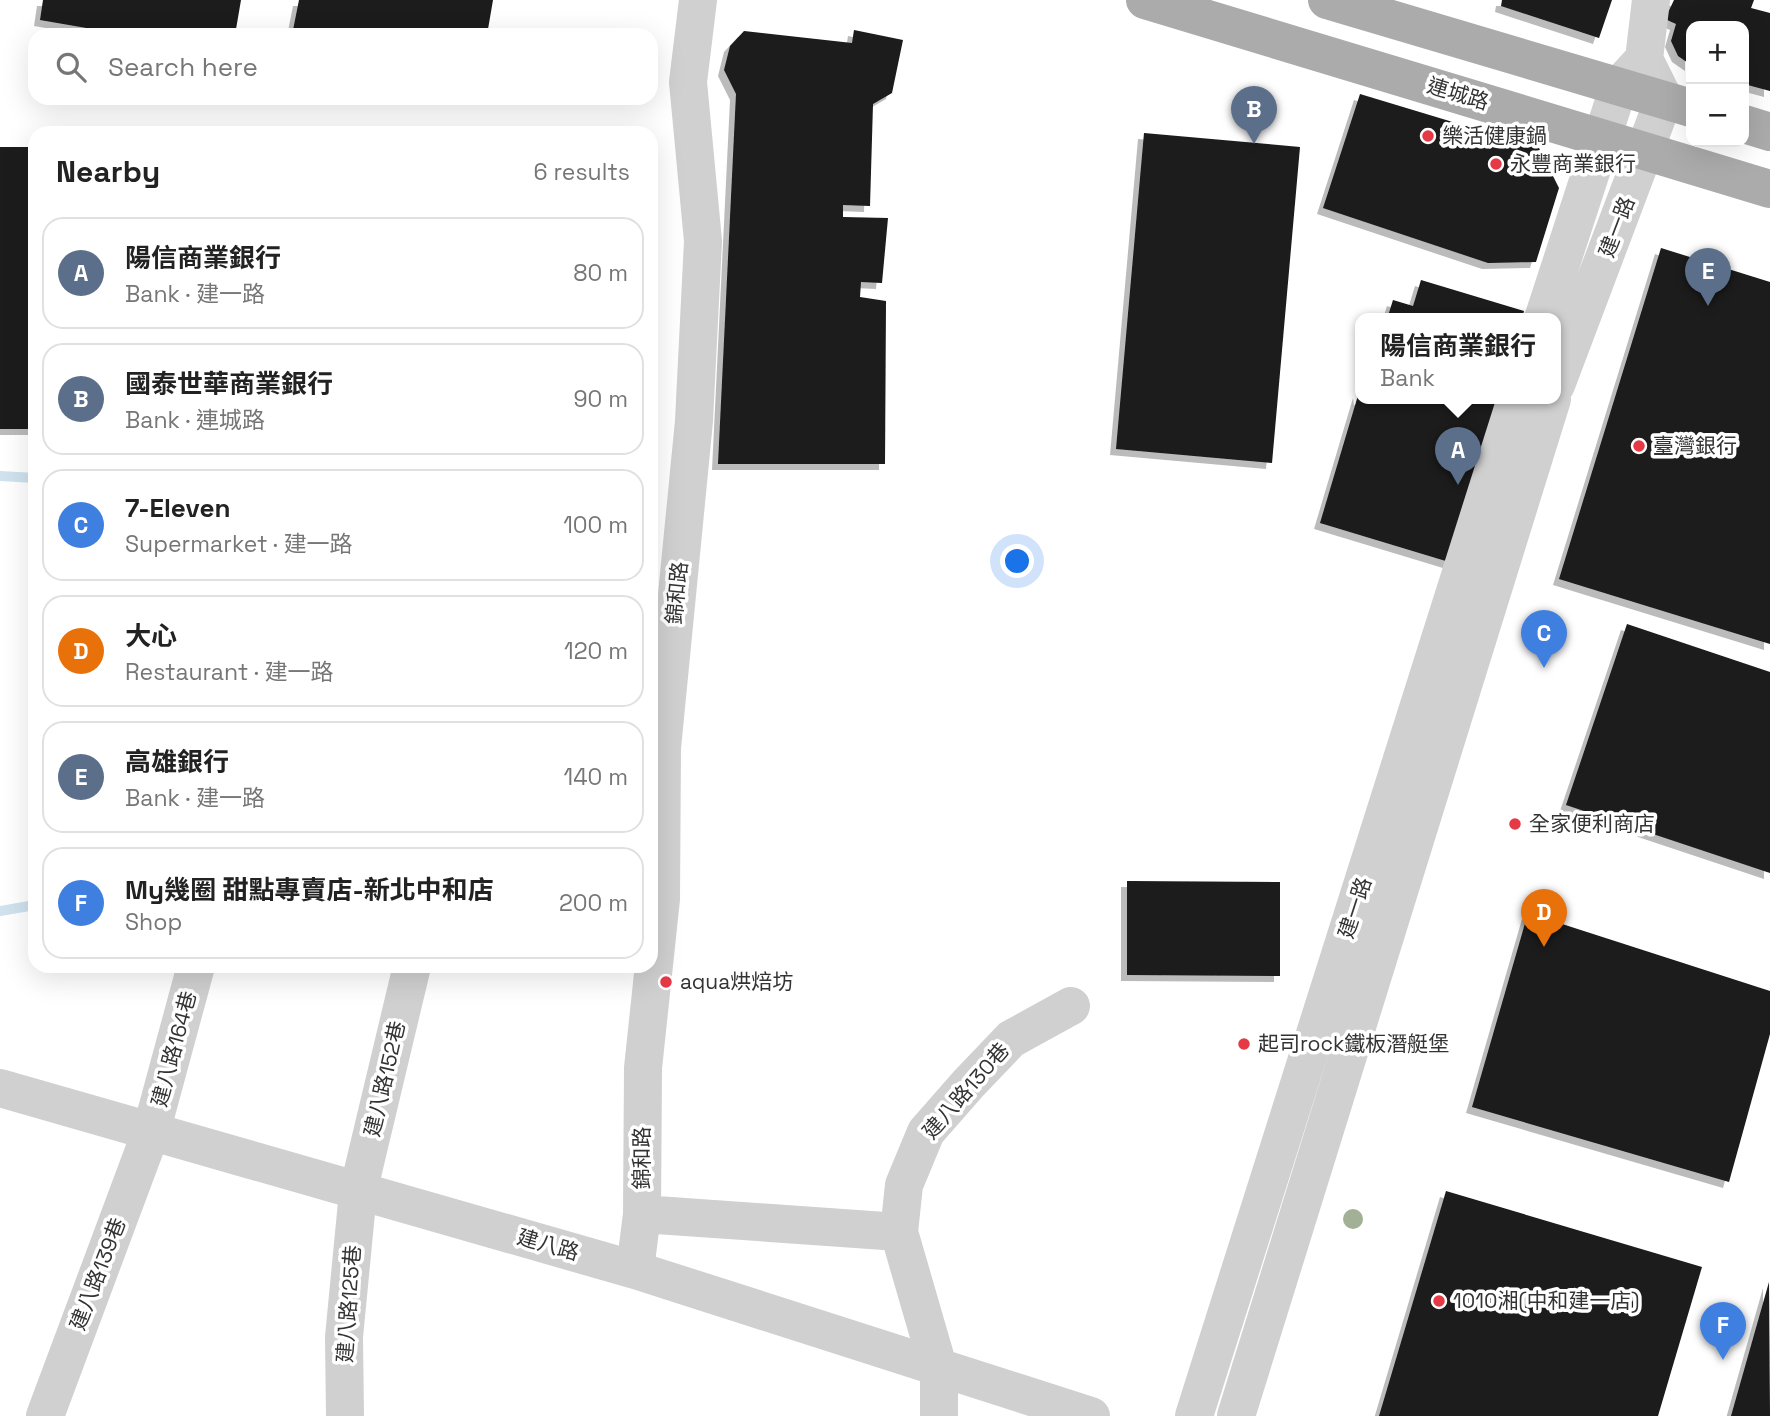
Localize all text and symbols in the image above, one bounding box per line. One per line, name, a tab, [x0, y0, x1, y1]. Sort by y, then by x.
map controls	[1686, 21, 1749, 147]
button: +	[1686, 21, 1749, 84]
search box	[28, 28, 658, 105]
icon: search	[52, 48, 90, 86]
text: Search here	[108, 50, 258, 84]
street label: 連城路	[1424, 71, 1492, 116]
button: −	[1686, 84, 1749, 147]
pin: B	[1231, 86, 1277, 144]
place label: 樂活健康鍋	[1442, 122, 1547, 149]
marker: 樂活健康鍋	[1420, 128, 1436, 144]
place label: 永豐商業銀行	[1510, 150, 1636, 177]
text: Nearby	[56, 152, 160, 191]
marker: 永豐商業銀行	[1488, 156, 1504, 172]
text: 6 results	[534, 157, 630, 187]
street label: 建一路	[1593, 193, 1640, 261]
text: 陽信商業銀行	[125, 241, 281, 275]
pin: E	[1685, 248, 1731, 306]
text: A	[74, 258, 88, 288]
text: 80 m	[573, 258, 628, 288]
text: Bank · 建一路	[125, 279, 265, 309]
popup	[1355, 313, 1561, 404]
text: 陽信商業銀行	[1380, 329, 1536, 363]
text: Bank	[1380, 363, 1435, 393]
text: 國泰世華商業銀行	[125, 367, 333, 401]
text: B	[73, 384, 89, 414]
text: 90 m	[573, 384, 628, 414]
text: Bank · 連城路	[125, 405, 265, 435]
pin: A	[1435, 427, 1481, 485]
place label: 臺灣銀行	[1653, 432, 1737, 459]
marker: 臺灣銀行	[1631, 438, 1647, 454]
text: 7-Eleven	[125, 491, 230, 525]
text: C	[74, 510, 88, 540]
text: 100 m	[563, 510, 628, 540]
text: Supermarket · 建一路	[125, 529, 353, 559]
your location	[1000, 544, 1034, 578]
street label: 錦和路	[660, 560, 693, 626]
pin: C	[1521, 610, 1567, 668]
text: 大心	[125, 619, 177, 653]
text: D	[73, 636, 89, 666]
text: 120 m	[564, 636, 628, 666]
text: Restaurant · 建一路	[125, 657, 334, 687]
text: 高雄銀行	[125, 745, 229, 779]
text: E	[75, 762, 87, 792]
text: 140 m	[564, 762, 628, 792]
text: Bank · 建一路	[125, 783, 265, 813]
place label: 全家便利商店	[1529, 810, 1655, 837]
marker: 全家便利商店	[1507, 816, 1523, 832]
text: My幾圈 甜點專賣店-新北中和店	[125, 873, 494, 907]
street label: 建一路	[1332, 874, 1377, 942]
text: F	[75, 888, 87, 918]
text: 200 m	[559, 888, 628, 918]
pin: D	[1521, 889, 1567, 947]
text: Shop	[125, 907, 182, 937]
place label: aqua烘焙坊	[680, 968, 793, 995]
marker: aqua烘焙坊	[658, 974, 674, 990]
street label: 建八路164巷	[145, 988, 202, 1110]
street label: 建八路152巷	[358, 1018, 411, 1139]
place label: 起司rock鐵板潛艇堡	[1258, 1030, 1449, 1057]
marker: 起司rock鐵板潛艇堡	[1236, 1036, 1252, 1052]
street label: 建八路130巷	[916, 1037, 1015, 1144]
street label: 錦和路	[628, 1127, 655, 1190]
street label: 建八路139巷	[64, 1214, 131, 1334]
street label: 建八路	[514, 1223, 582, 1266]
street label: 建八路125巷	[331, 1244, 366, 1364]
place label: 1010湘(中和建一店)	[1453, 1287, 1639, 1314]
marker: 1010湘(中和建一店)	[1431, 1293, 1447, 1309]
pin: F	[1700, 1302, 1746, 1360]

